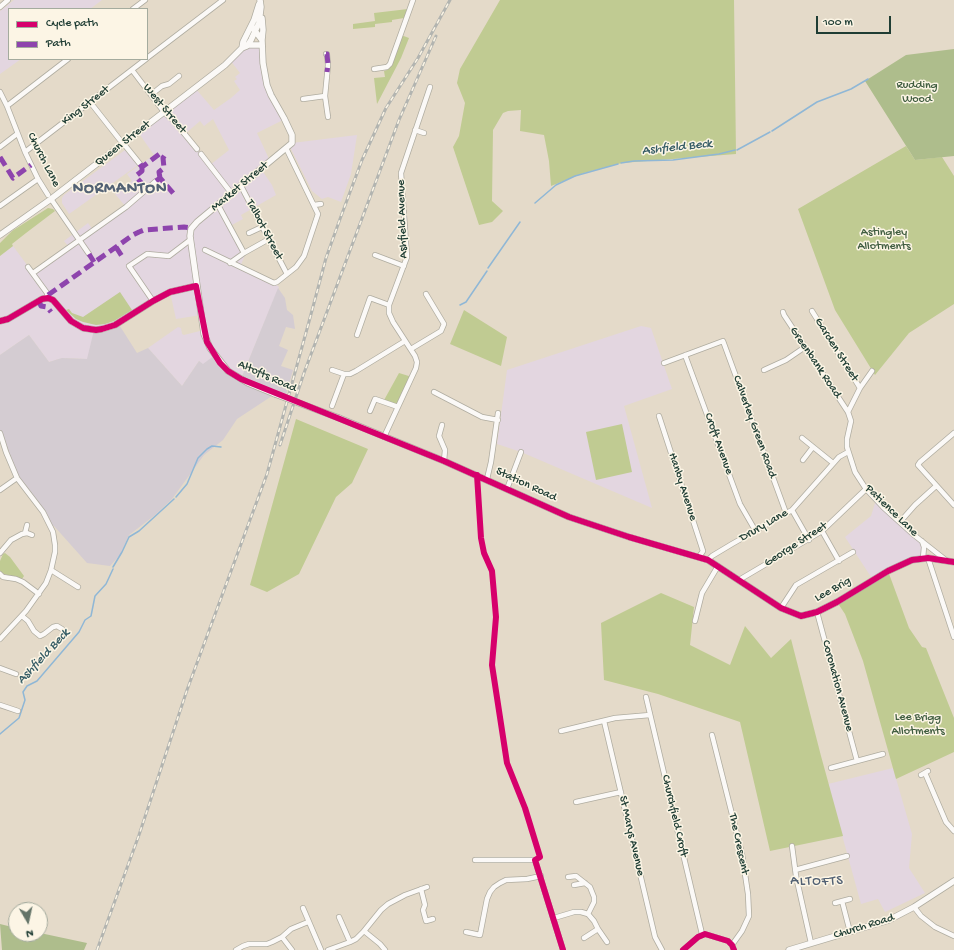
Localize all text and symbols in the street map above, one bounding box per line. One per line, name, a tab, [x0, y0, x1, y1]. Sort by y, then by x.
legend	[8, 8, 148, 60]
scale bar	[818, 8, 893, 34]
text: 100 m	[823, 16, 853, 30]
text: Cycle path	[46, 17, 98, 31]
text: Path	[46, 37, 71, 51]
park label: Rudding Wood	[896, 79, 938, 107]
street label: West Street	[139, 81, 189, 137]
street label: King Street	[59, 83, 113, 129]
street label: Queen Street	[92, 118, 154, 170]
street label: Church Lane	[23, 130, 63, 190]
water label: Ashfield Beck	[641, 137, 713, 159]
street label: Market Street	[208, 159, 272, 215]
street label: Ashfield Avenue	[394, 179, 412, 259]
district label: NORMANTON	[73, 180, 167, 200]
street label: Talbot Street	[242, 197, 286, 263]
park label: Astingley Allotments	[857, 226, 911, 254]
street label: Garden Street	[811, 316, 861, 384]
street label: Greenbank Road	[786, 325, 844, 401]
street label: Altofts Road	[235, 358, 299, 396]
street label: Calverley Green Road	[729, 374, 779, 480]
street label: Croft Avenue	[700, 411, 736, 477]
street label: Hanby Avenue	[664, 451, 700, 523]
street label: Station Road	[493, 465, 559, 505]
street label: Patience Lane	[861, 482, 921, 540]
street label: Drury Lane	[737, 506, 791, 546]
street label: George Street	[762, 519, 830, 571]
street label: Lee Brig	[812, 574, 854, 606]
water label: Ashfield Beck	[14, 626, 74, 688]
street label: Coronation Avenue	[818, 639, 856, 733]
park label: Lee Brigg Allotments	[891, 711, 945, 739]
street label: Churchfield Croft	[658, 774, 690, 858]
street label: St Marys Avenue	[615, 795, 647, 877]
street label: The Crescent	[724, 812, 752, 876]
district label: ALTOFTS	[790, 874, 844, 890]
north arrow	[8, 902, 48, 942]
street label: Church Road	[832, 911, 896, 943]
text: N	[25, 926, 34, 939]

